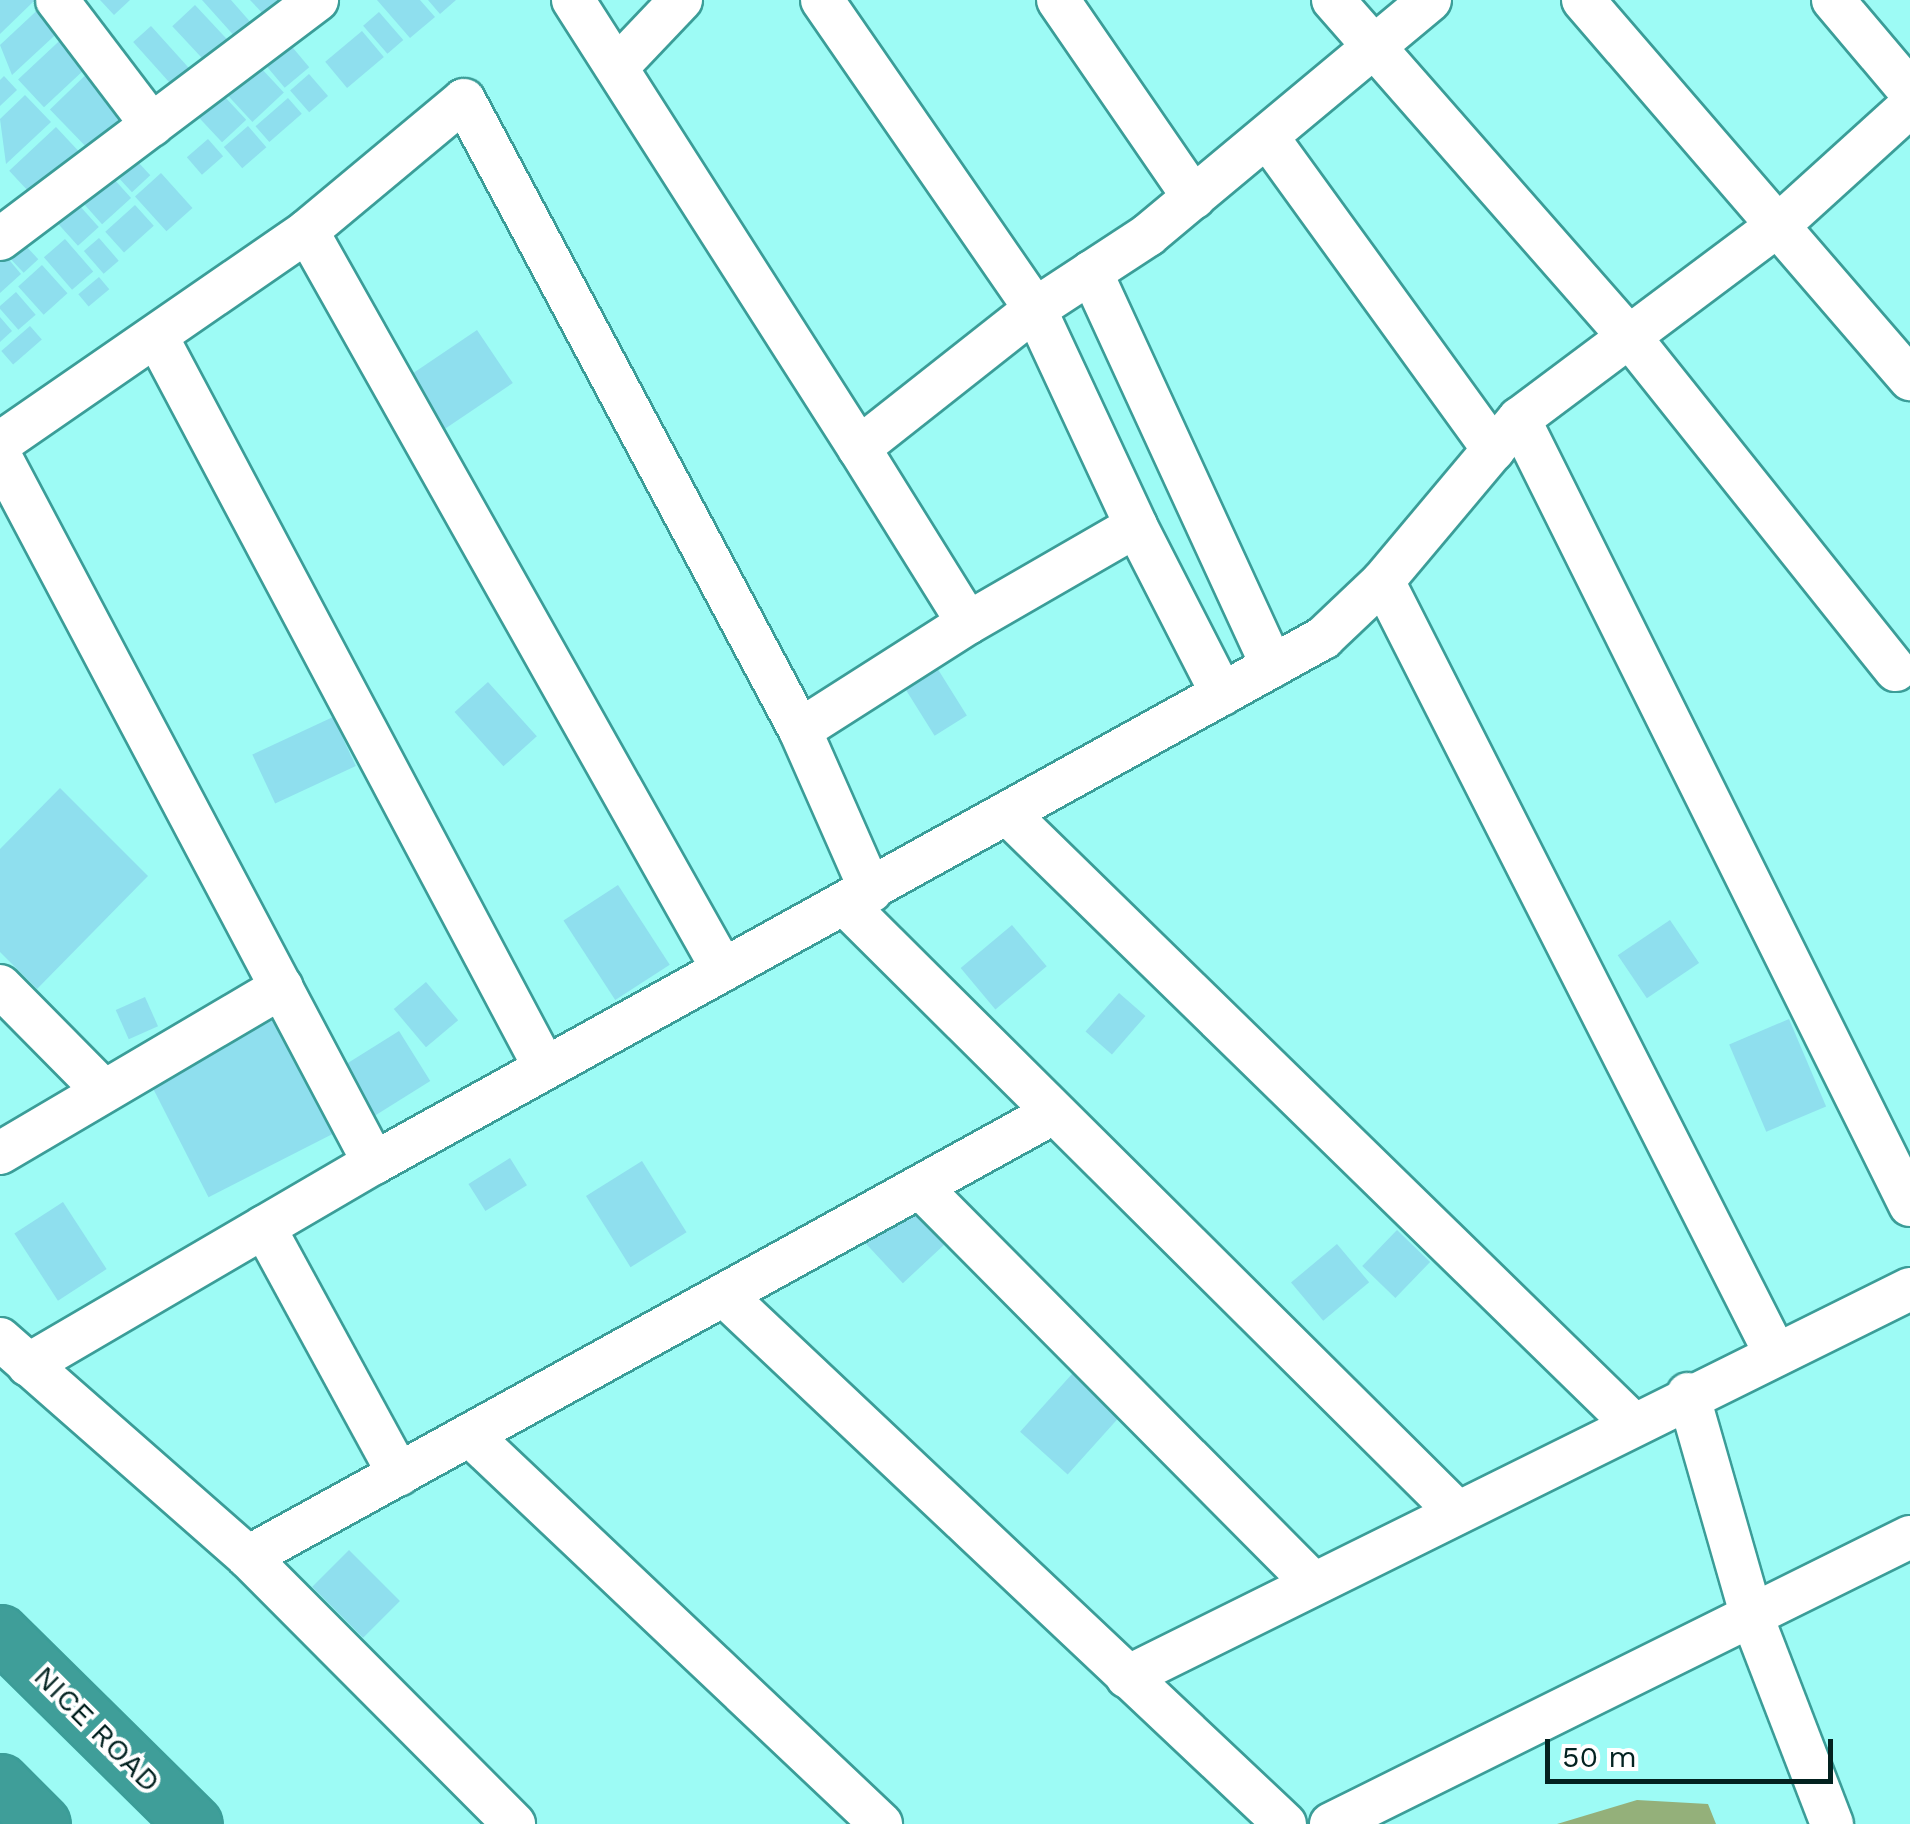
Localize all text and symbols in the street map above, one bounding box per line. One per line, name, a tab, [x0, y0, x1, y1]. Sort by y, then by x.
street label: NICE ROAD	[26, 1658, 168, 1800]
scale bar	[1550, 1719, 1838, 1781]
text: 50 m	[1562, 1739, 1637, 1774]

